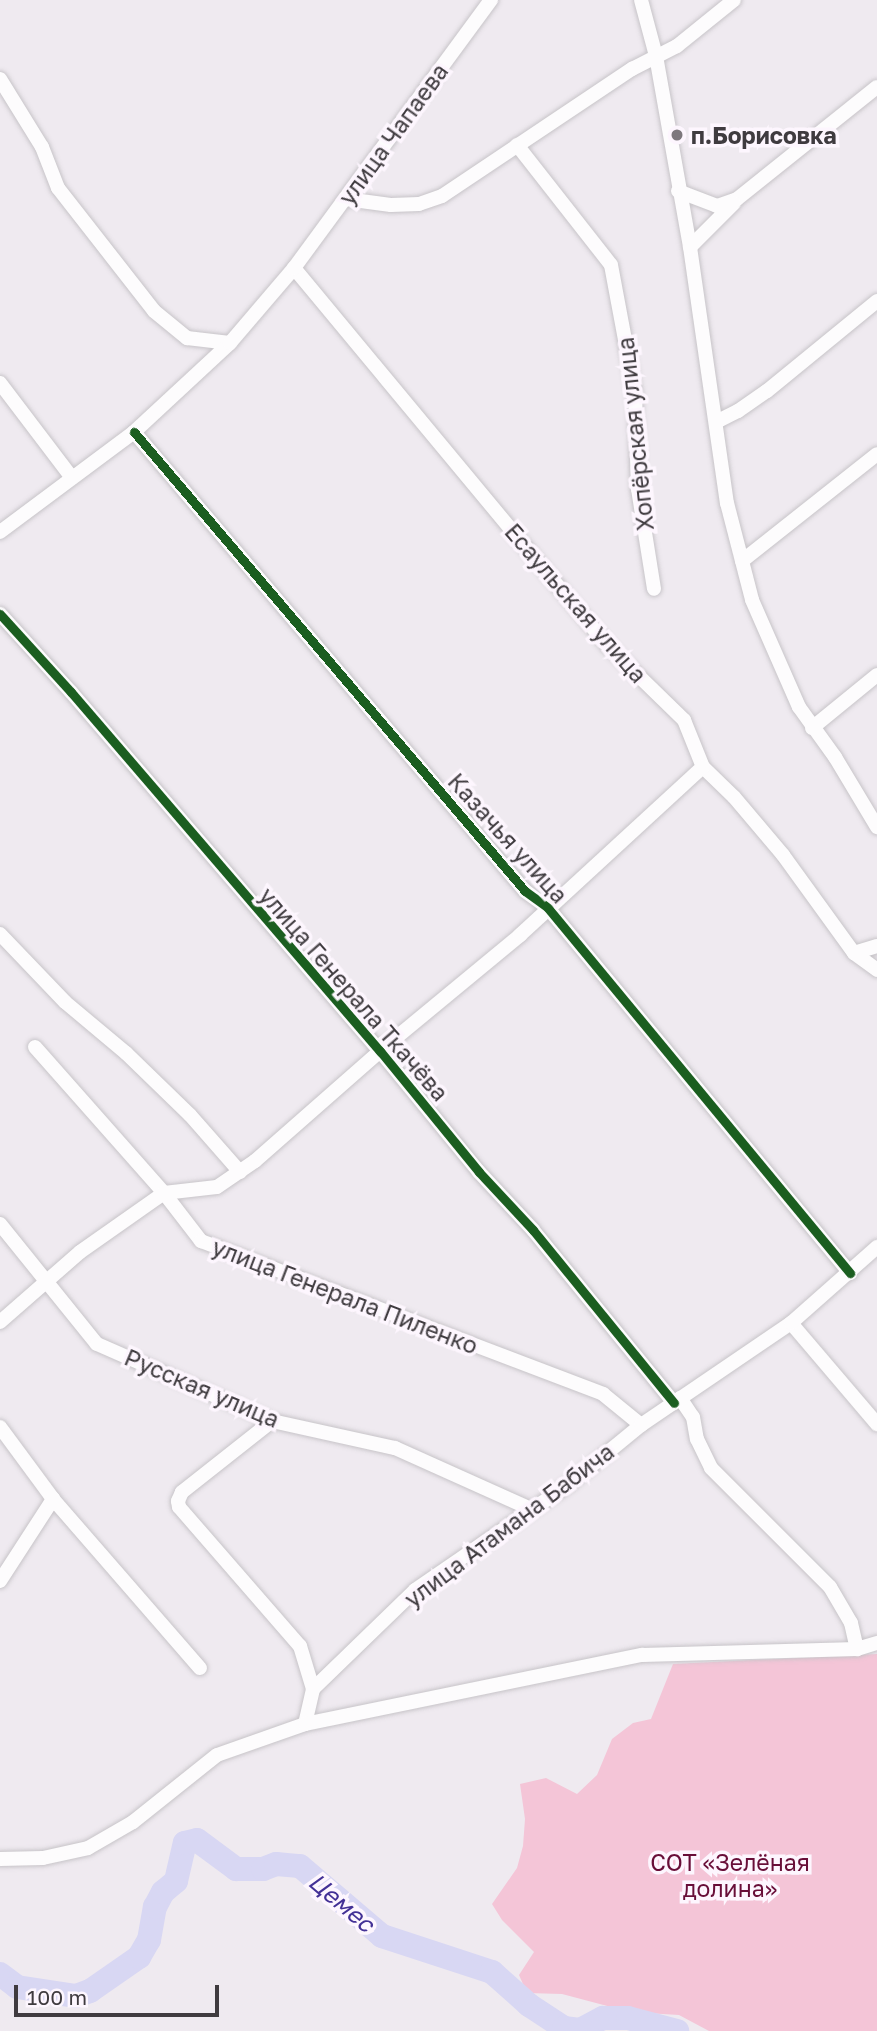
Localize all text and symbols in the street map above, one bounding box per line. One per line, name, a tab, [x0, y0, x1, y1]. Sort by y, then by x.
street label: улица Чапаева	[333, 58, 453, 210]
place label: п.Борисовка	[691, 121, 837, 149]
marker: п.Борисовка	[669, 127, 685, 143]
street label: Хопёрская улица	[611, 336, 659, 532]
street label: Есаульская улица	[499, 518, 653, 688]
street label: Казачья улица	[443, 767, 573, 909]
street label: улица Генерала Ткачёва	[254, 882, 454, 1106]
street label: улица Генерала Пиленко	[208, 1233, 482, 1359]
street label: Русская улица	[121, 1343, 283, 1433]
street label: улица Атамана Бабича	[399, 1437, 619, 1613]
park label: СОТ «Зелёная долина»	[650, 1848, 810, 1902]
water label: Цемес	[304, 1866, 380, 1938]
scale bar	[18, 1972, 222, 2016]
text: 100 m	[27, 1984, 87, 2010]

